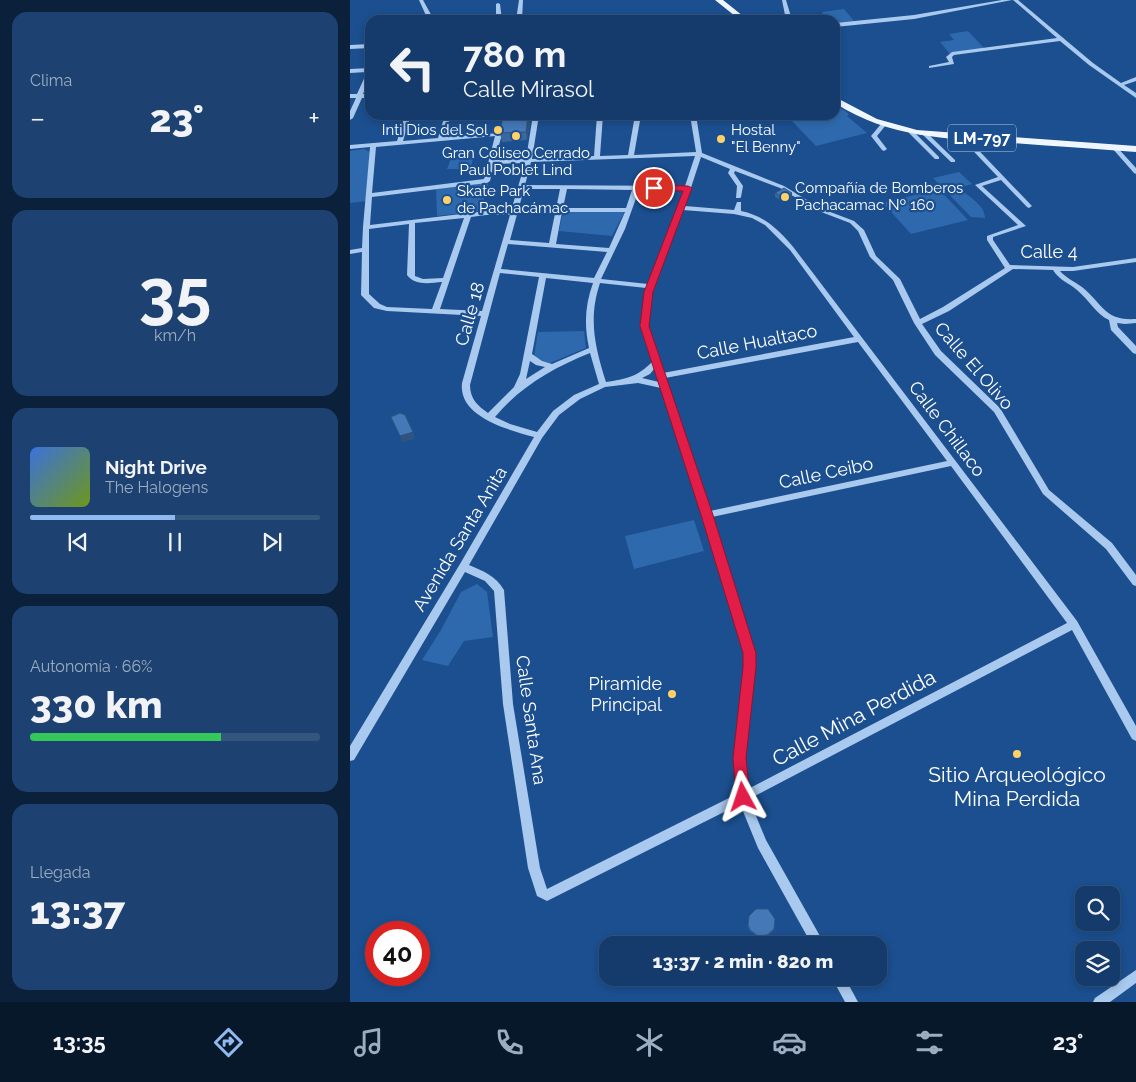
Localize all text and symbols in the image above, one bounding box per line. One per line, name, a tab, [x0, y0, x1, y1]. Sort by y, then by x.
text: 780 m	[463, 34, 566, 75]
icon: left	[380, 35, 445, 100]
text: Clima	[30, 71, 72, 90]
text: Calle Mirasol	[463, 76, 594, 102]
text: 23°	[150, 96, 204, 141]
text: −	[30, 102, 45, 135]
text: +	[308, 102, 320, 135]
place label: Inti Dios del Sol	[382, 121, 489, 139]
place label: Hostal "El Benny"	[731, 121, 801, 156]
marker: Inti Dios del Sol	[492, 124, 504, 136]
road number: LM-797	[948, 125, 1016, 152]
marker: Gran Coliseo Cerrado Paul Poblet Lind	[510, 130, 522, 142]
marker: Hostal "El Benny"	[715, 133, 727, 145]
place label: Gran Coliseo Cerrado Paul Poblet Lind	[442, 144, 590, 179]
pin	[633, 167, 675, 209]
icon: arrive	[640, 174, 668, 202]
place label: Compañía de Bomberos Pachacamac Nº 160	[795, 179, 963, 214]
place label: Skate Park de Pachacámac	[457, 182, 568, 217]
marker: Compañía de Bomberos Pachacamac Nº 160	[779, 191, 791, 203]
marker: Skate Park de Pachacámac	[441, 194, 453, 206]
street label: Calle 4	[1021, 241, 1078, 262]
text: 35	[139, 255, 211, 331]
street label: Calle 18	[450, 279, 489, 348]
street label: Calle El Olivo	[931, 318, 1018, 414]
street label: Calle Hualtaco	[695, 319, 819, 363]
text: km/h	[154, 326, 196, 345]
street label: Calle Chillaco	[905, 377, 990, 481]
street label: Calle Ceibo	[777, 452, 875, 493]
text: Night Drive	[105, 456, 207, 478]
street label: Avenida Santa Anita	[408, 463, 511, 615]
text: The Halogens	[105, 478, 208, 497]
icon: previous	[64, 528, 92, 556]
icon: pause	[161, 528, 189, 556]
icon: next	[258, 528, 286, 556]
street label: Calle Santa Ana	[512, 654, 551, 786]
text: Autonomía · 66%	[30, 657, 153, 676]
street label: Calle Mina Perdida	[768, 664, 940, 771]
place label: Piramide Principal	[589, 673, 662, 715]
text: 330 km	[30, 682, 163, 727]
marker: Piramide Principal	[666, 688, 678, 700]
marker: Sitio Arqueológico Mina Perdida	[1011, 748, 1023, 760]
place label: Sitio Arqueológico Mina Perdida	[928, 762, 1106, 811]
position arrow	[716, 770, 768, 822]
text: Llegada	[30, 863, 90, 882]
map controls	[1075, 886, 1120, 986]
button: search	[1075, 886, 1120, 931]
text: 13:37	[30, 888, 125, 933]
speed limit sign: 40	[365, 921, 430, 986]
button: layers	[1075, 941, 1120, 986]
text: 13:37 · 2 min · 820 m	[653, 950, 833, 972]
icon: directions	[211, 1025, 246, 1060]
icon: music	[351, 1025, 386, 1060]
icon: phone	[492, 1025, 527, 1060]
icon: climate	[632, 1025, 667, 1060]
icon: car	[772, 1025, 807, 1060]
icon: filters	[912, 1025, 947, 1060]
text: 13:35	[53, 1029, 106, 1055]
text: 23°	[1053, 1029, 1083, 1055]

